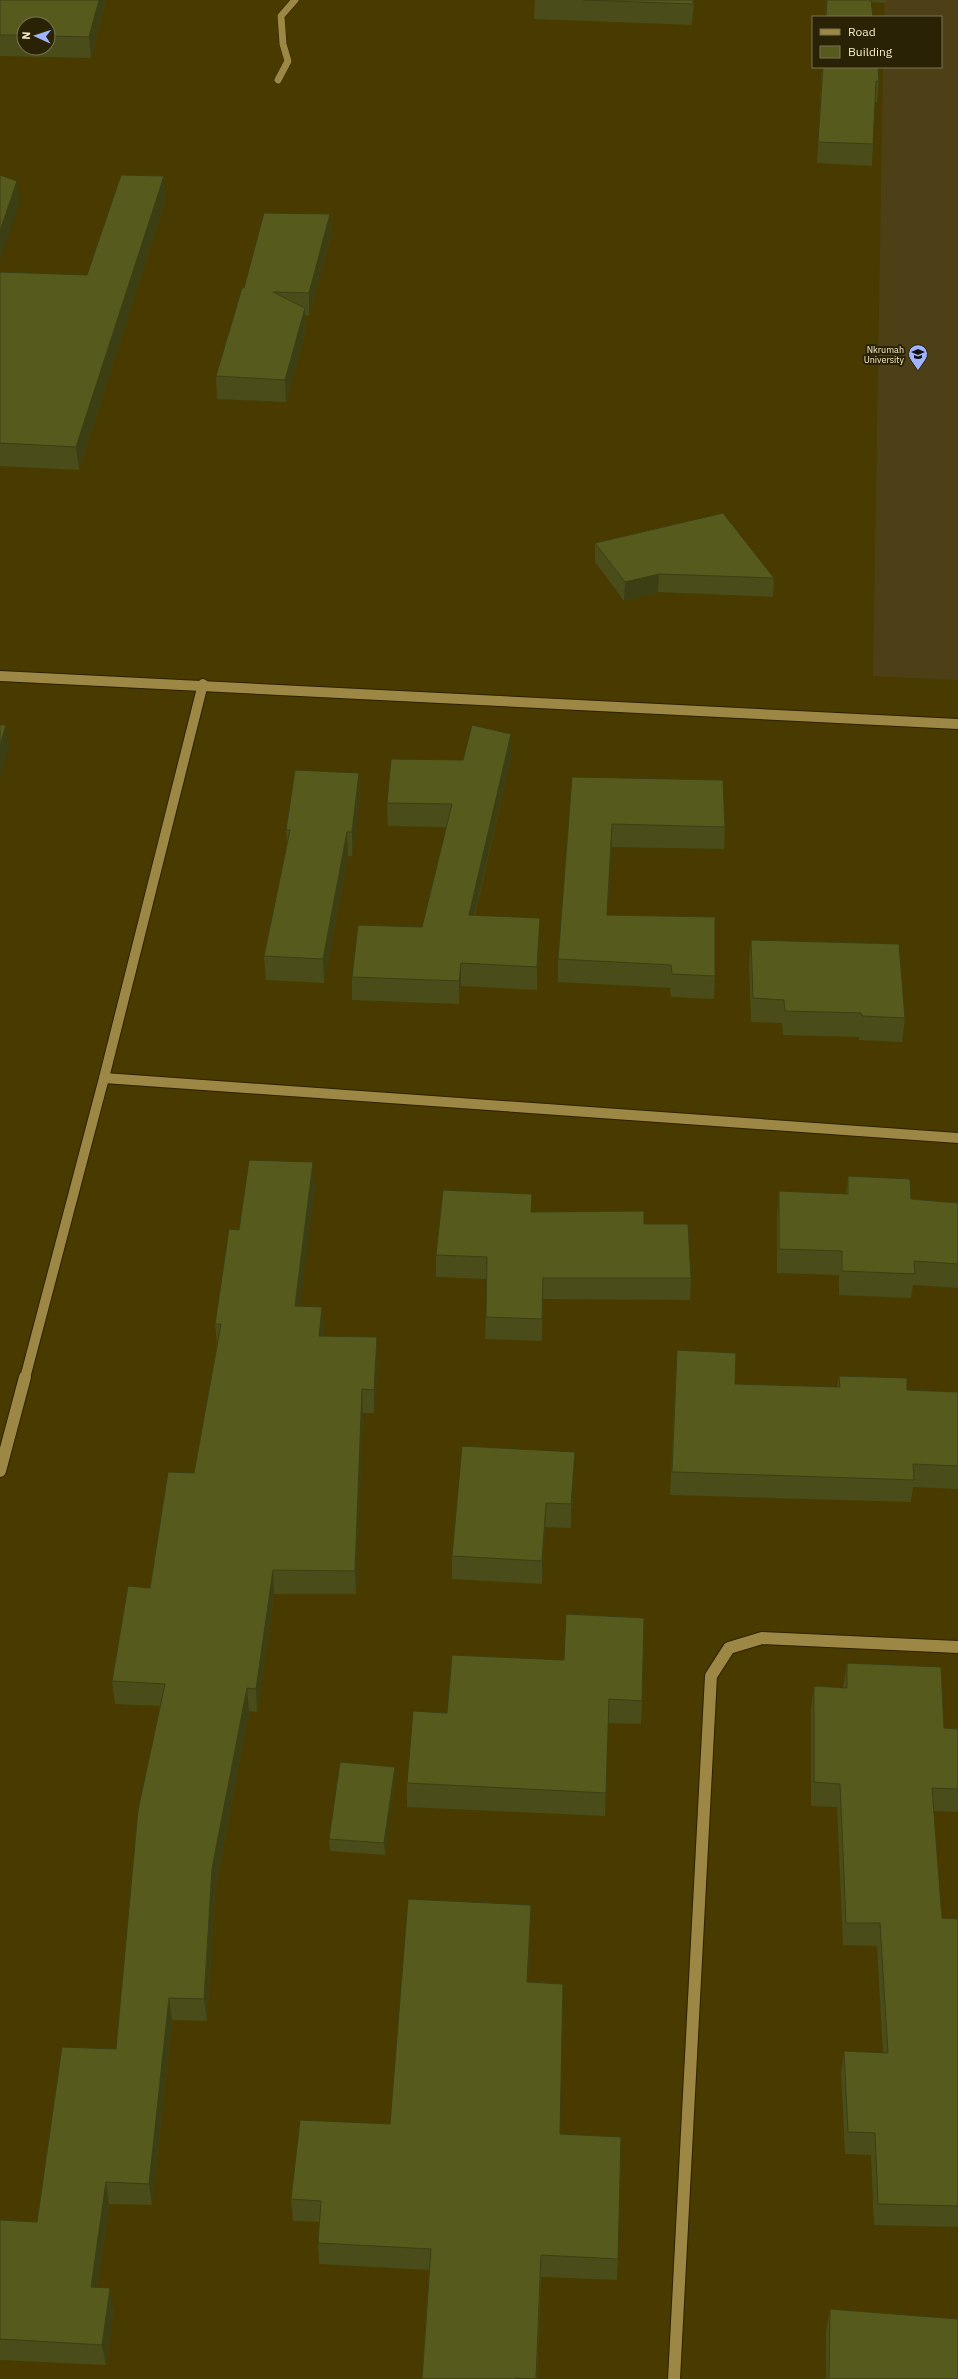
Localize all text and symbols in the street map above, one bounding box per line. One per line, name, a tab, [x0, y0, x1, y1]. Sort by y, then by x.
north arrow	[16, 16, 56, 56]
legend	[812, 16, 942, 68]
text: Road	[848, 24, 876, 39]
text: N	[19, 31, 33, 40]
text: Building	[848, 44, 893, 59]
school or university icon: Nkrumah University	[907, 343, 929, 371]
place label: Nkrumah University	[864, 344, 904, 365]

